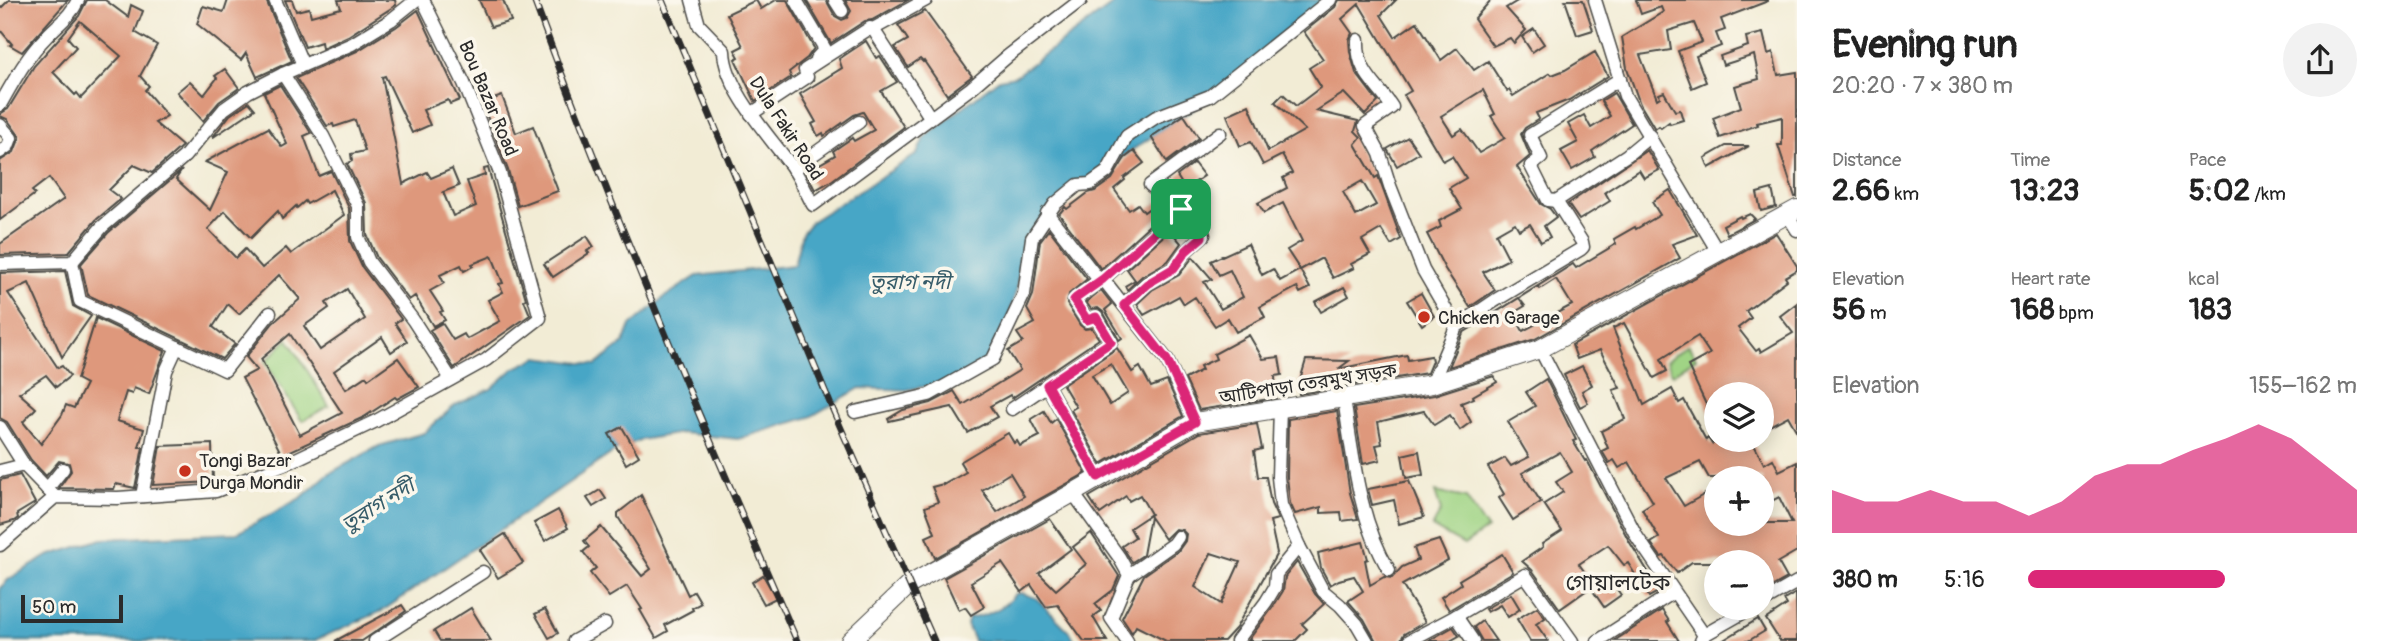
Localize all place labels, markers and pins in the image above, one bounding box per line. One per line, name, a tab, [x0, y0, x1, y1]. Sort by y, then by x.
pin	[1151, 179, 1211, 239]
place label: Chicken Garage	[1438, 306, 1560, 330]
marker: Chicken Garage	[1416, 309, 1432, 325]
place label: Tongi Bazar Durga Mondir	[199, 449, 304, 495]
marker: Tongi Bazar Durga Mondir	[177, 463, 193, 479]

